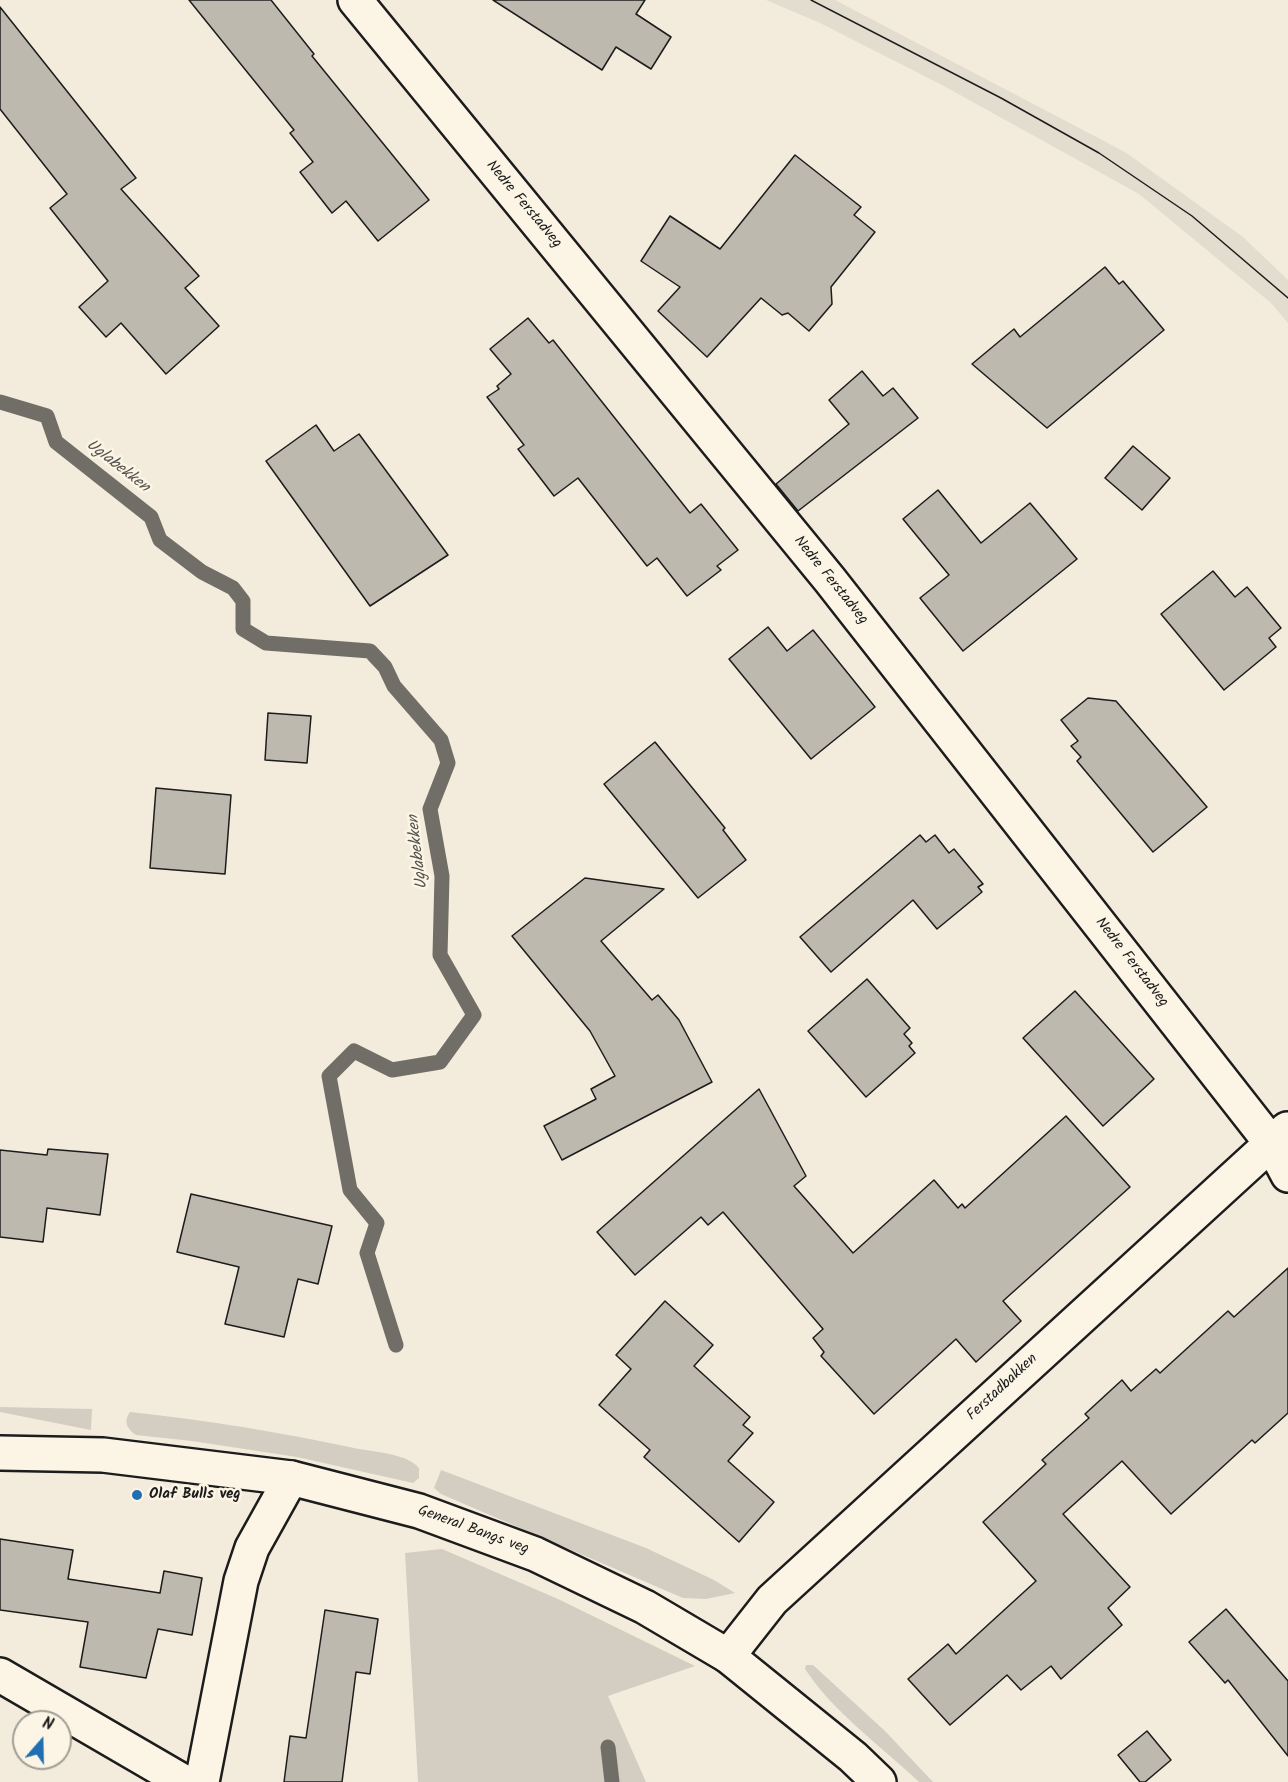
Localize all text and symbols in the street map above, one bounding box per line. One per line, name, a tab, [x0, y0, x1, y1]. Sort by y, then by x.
street label: Nedre Ferstadveg	[481, 158, 565, 252]
water label: Uglabekken	[82, 436, 152, 498]
street label: Nedre Ferstadveg	[789, 533, 871, 629]
water label: Uglabekken	[405, 814, 433, 890]
street label: Nedre Ferstadveg	[1090, 915, 1172, 1011]
street label: Ferstadbakken	[964, 1351, 1042, 1425]
place label: Olaf Bulls veg	[149, 1486, 240, 1504]
marker: Olaf Bulls veg	[130, 1488, 144, 1502]
street label: General Bangs veg	[415, 1503, 531, 1559]
north arrow	[12, 1710, 72, 1770]
text: N	[39, 1711, 57, 1738]

